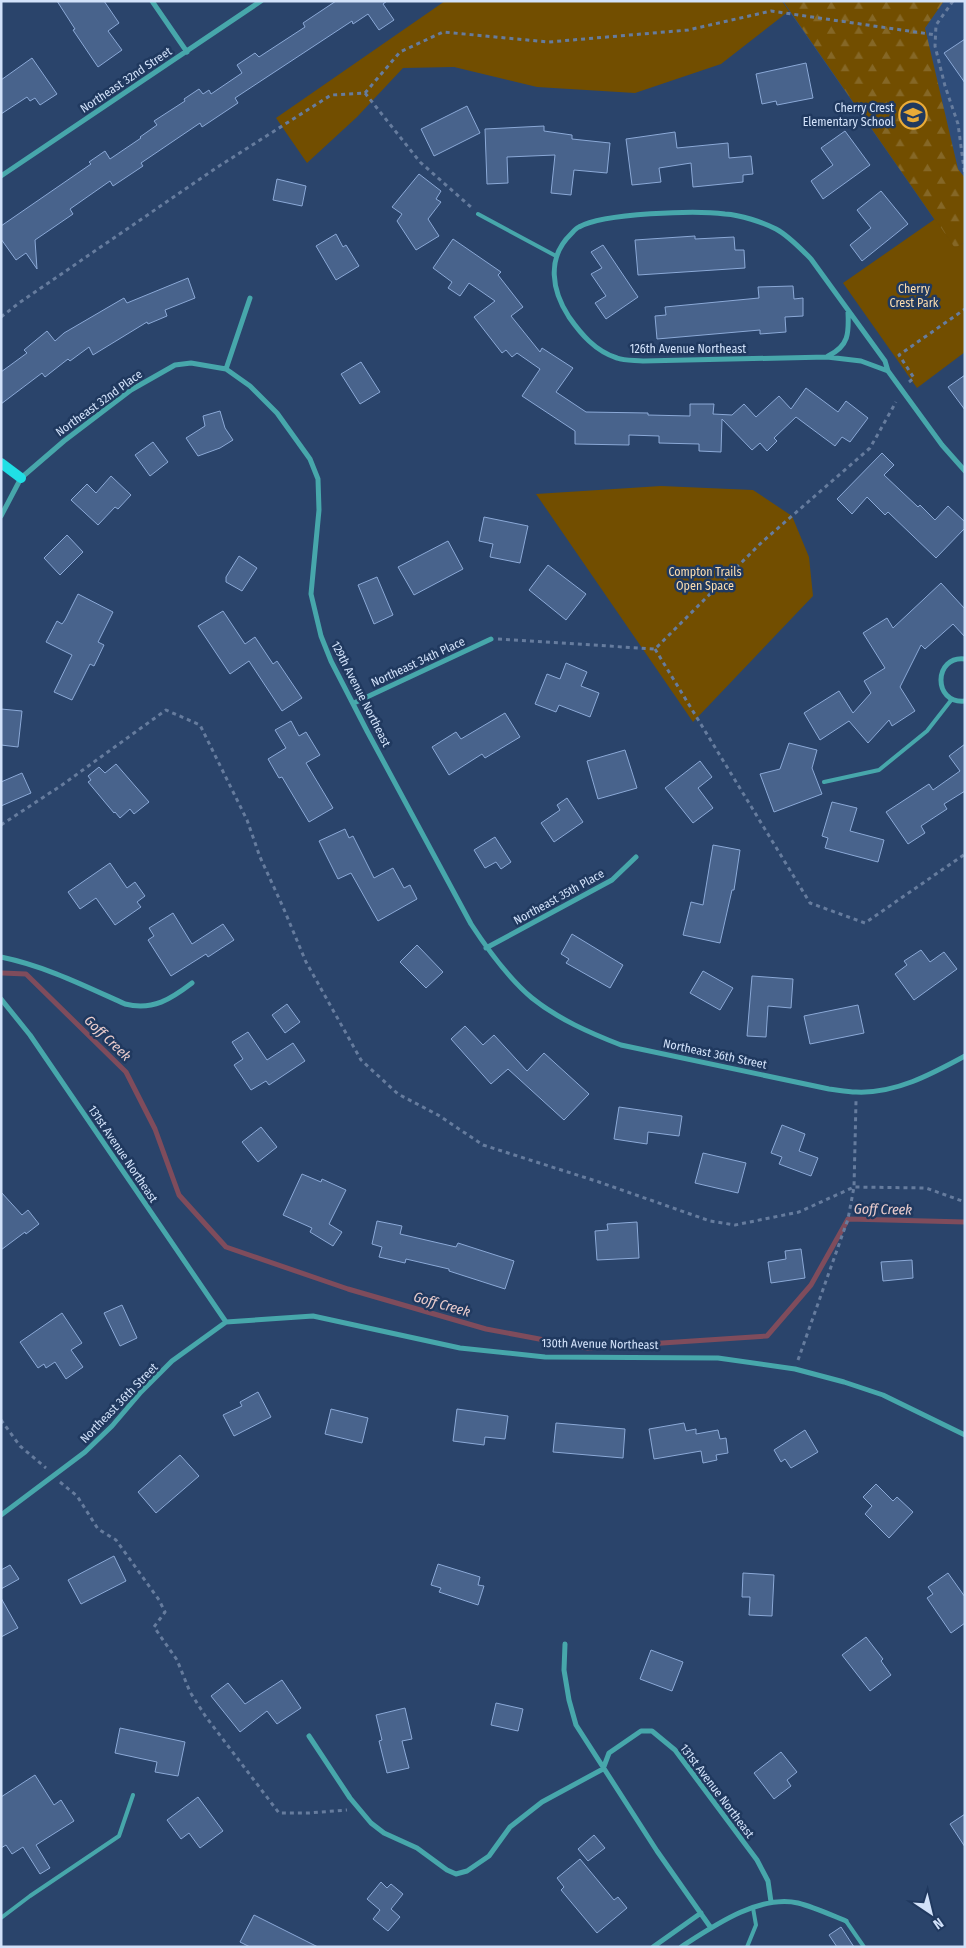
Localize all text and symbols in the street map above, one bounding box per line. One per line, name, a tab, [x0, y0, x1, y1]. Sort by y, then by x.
street label: Northeast 32nd Street	[78, 44, 174, 116]
school or university icon: Cherry Crest Elementary School	[898, 100, 928, 130]
place label: Cherry Crest Elementary School	[803, 101, 894, 129]
park label: Cherry Crest Park	[890, 282, 939, 310]
street label: 126th Avenue Northeast	[630, 342, 746, 356]
street label: Northeast 32nd Place	[53, 367, 145, 439]
park label: Compton Trails Open Space	[668, 565, 742, 593]
street label: Northeast 34th Place	[369, 634, 467, 690]
street label: 129th Avenue Northeast	[328, 639, 394, 749]
street label: Northeast 35th Place	[511, 866, 607, 928]
water label: Goff Creek	[81, 1012, 135, 1065]
street label: Northeast 36th Street	[662, 1036, 768, 1072]
street label: 131st Avenue Northeast	[85, 1103, 161, 1205]
water label: Goff Creek	[854, 1200, 912, 1219]
water label: Goff Creek	[412, 1288, 472, 1321]
street label: 130th Avenue Northeast	[541, 1336, 659, 1352]
street label: Northeast 36th Street	[77, 1360, 161, 1446]
street label: 131st Avenue Northeast	[677, 1741, 757, 1841]
north arrow	[906, 1888, 956, 1938]
text: N	[930, 1914, 946, 1933]

